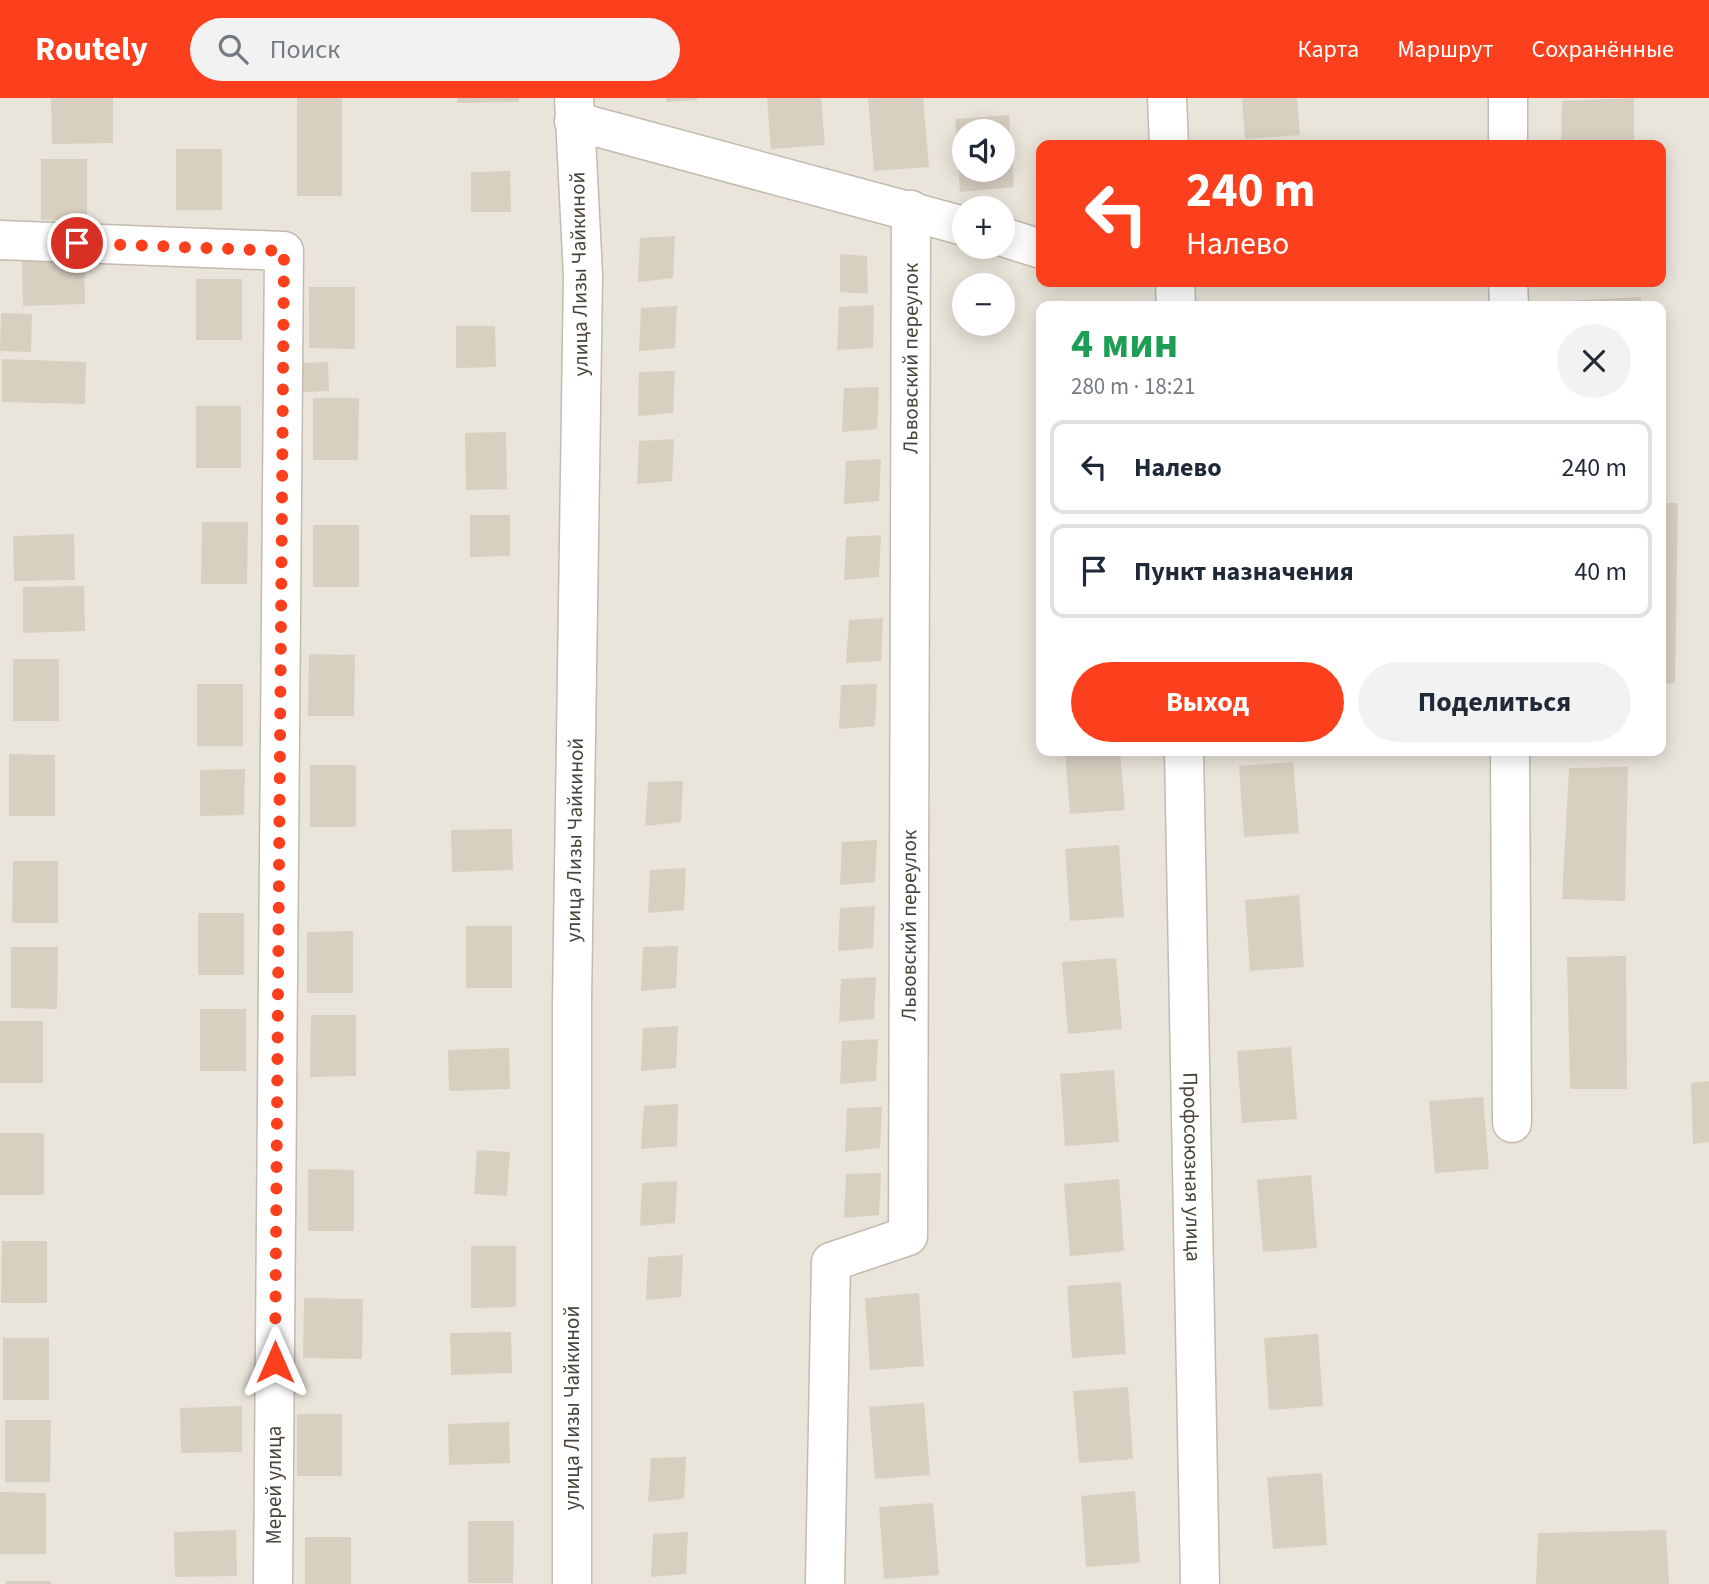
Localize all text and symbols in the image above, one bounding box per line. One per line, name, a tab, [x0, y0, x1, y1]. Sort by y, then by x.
search box	[190, 18, 680, 81]
text: Routely	[35, 26, 148, 73]
icon: search	[214, 30, 252, 68]
text: Поиск	[270, 31, 340, 68]
text: Карта	[1298, 32, 1359, 67]
text: Маршрут	[1397, 32, 1493, 67]
text: Сохранённые	[1531, 32, 1674, 67]
map controls	[952, 119, 1015, 336]
button: sound	[952, 119, 1015, 182]
text: 240 m	[1186, 156, 1315, 226]
icon: left	[1071, 168, 1162, 259]
street label: улица Лизы Чайкиной	[562, 171, 596, 377]
button: +	[952, 196, 1015, 259]
pin	[47, 213, 107, 273]
text: Налево	[1186, 221, 1289, 267]
icon: arrive	[58, 224, 96, 262]
street label: Львовский переулок	[895, 262, 926, 454]
button: −	[952, 273, 1015, 336]
text: 4 мин	[1071, 314, 1178, 374]
button: close	[1557, 324, 1631, 398]
text: 280 m · 18:21	[1071, 370, 1195, 403]
icon: left	[1075, 448, 1113, 486]
text: Налево	[1134, 449, 1222, 486]
text: 240 m	[1561, 449, 1627, 486]
icon: arrive	[1075, 552, 1113, 590]
text: Пункт назначения	[1134, 553, 1354, 590]
text: 40 m	[1574, 553, 1627, 590]
button: Выход	[1071, 662, 1344, 742]
button: Поделиться	[1358, 662, 1631, 742]
street label: улица Лизы Чайкиной	[558, 737, 591, 943]
street label: Львовский переулок	[894, 829, 924, 1021]
street label: Профсоюзная улица	[1175, 1072, 1209, 1262]
street label: улица Лизы Чайкиной	[557, 1306, 587, 1510]
position arrow	[238, 1325, 312, 1399]
street label: Мерей улица	[259, 1426, 289, 1544]

